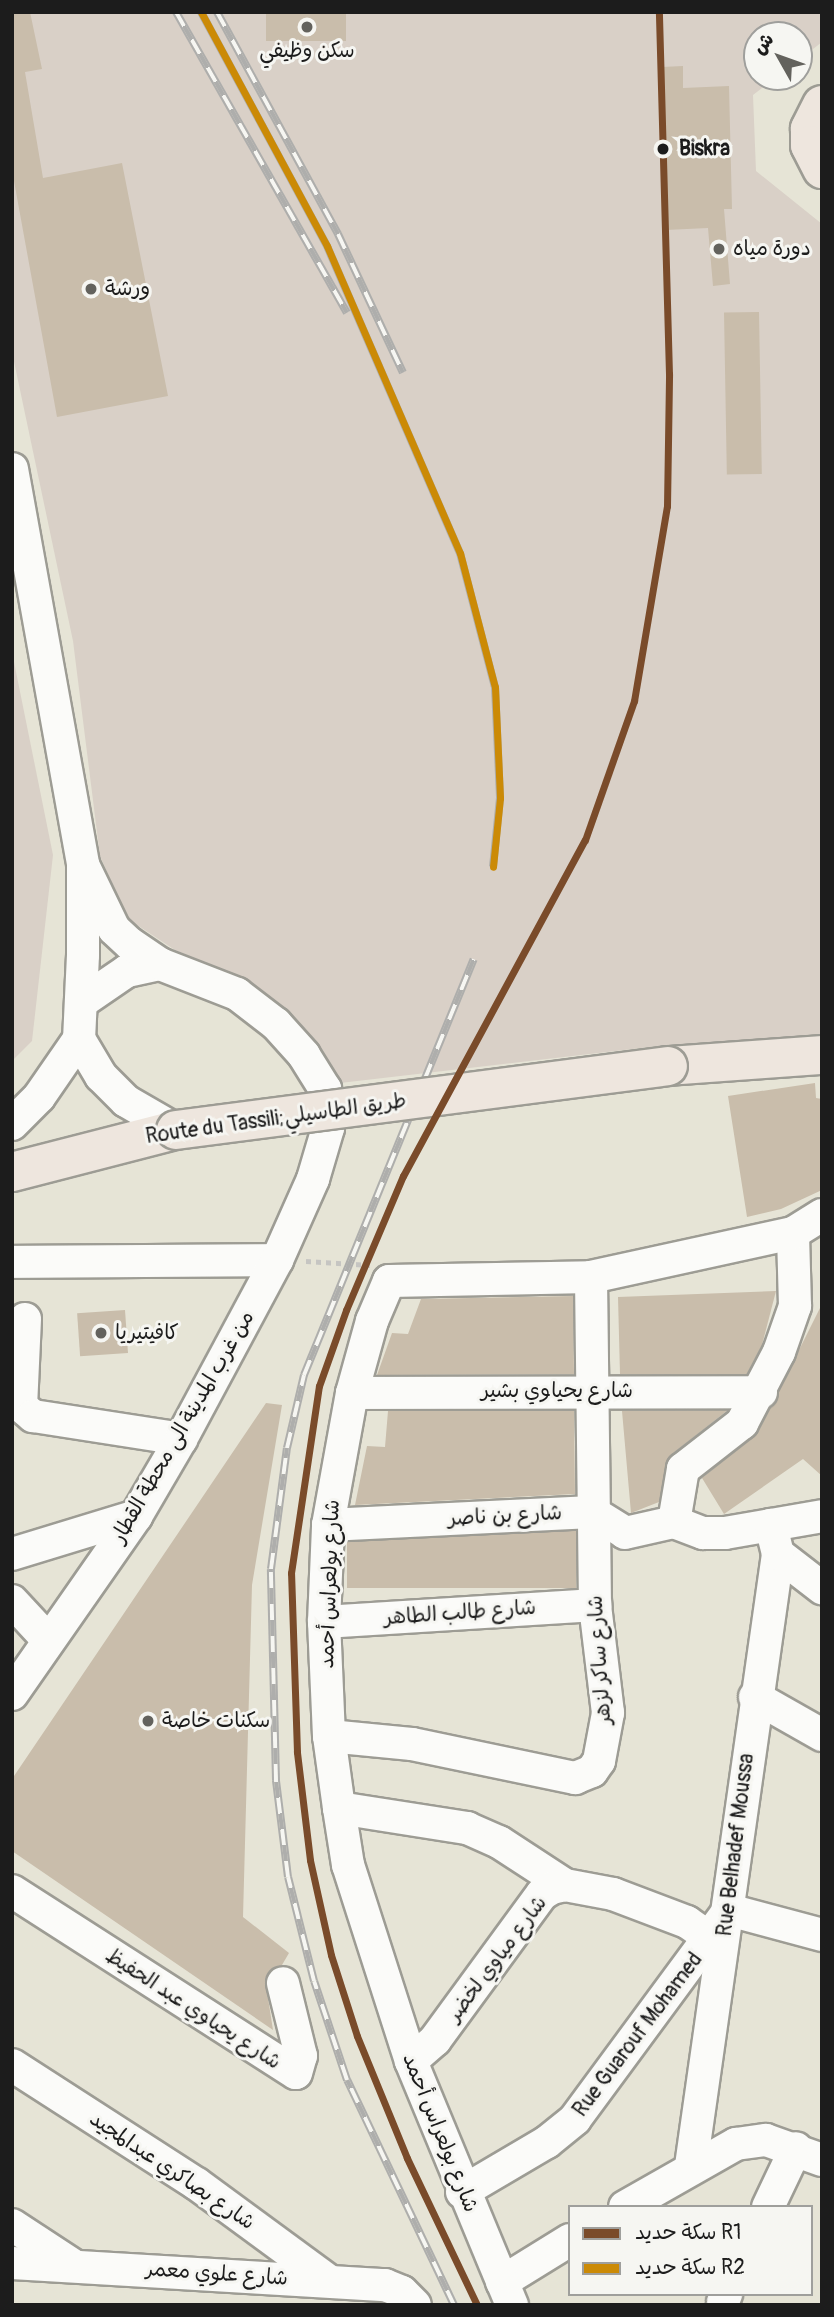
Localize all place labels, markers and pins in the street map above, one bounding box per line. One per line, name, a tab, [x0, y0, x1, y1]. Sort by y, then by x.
marker: سكن وظيفي	[299, 19, 315, 35]
place label: سكن وظيفي	[259, 38, 355, 64]
place label: Biskra	[679, 136, 730, 162]
marker: Biskra	[653, 139, 673, 159]
place label: دورة مياه	[733, 236, 811, 262]
marker: دورة مياه	[711, 241, 727, 257]
place label: ورشة	[105, 276, 150, 302]
marker: ورشة	[83, 281, 99, 297]
place label: كافيتيريا	[115, 1320, 179, 1346]
marker: كافيتيريا	[93, 1325, 109, 1341]
place label: سكنات خاصة	[162, 1708, 270, 1734]
marker: سكنات خاصة	[140, 1713, 156, 1729]

